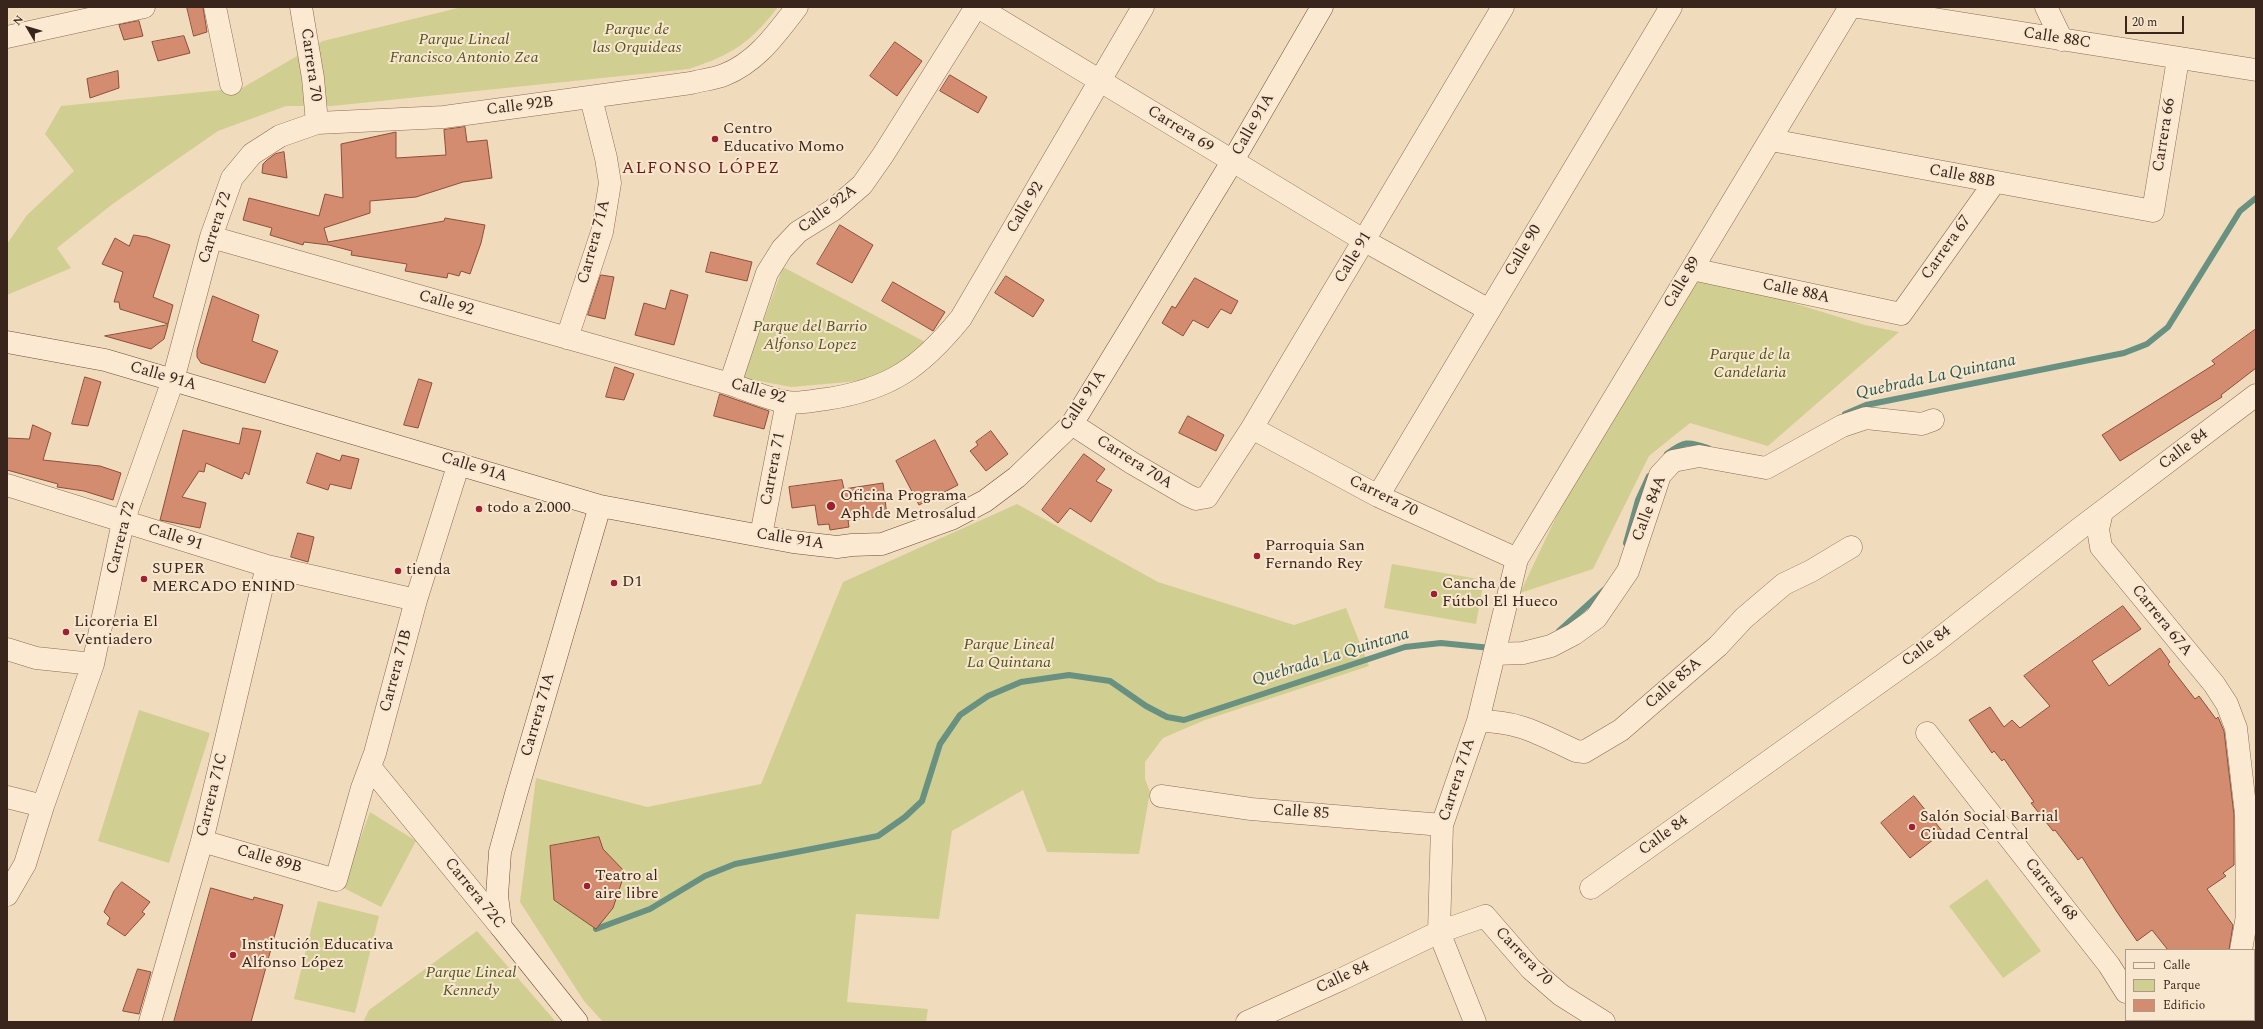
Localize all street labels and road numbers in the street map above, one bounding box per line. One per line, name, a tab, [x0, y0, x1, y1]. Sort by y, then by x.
street label: Calle 88C	[2022, 24, 2092, 54]
street label: Carrera 70	[295, 27, 325, 103]
street label: Calle 91A	[1229, 91, 1279, 159]
street label: Calle 92B	[486, 93, 554, 121]
street label: Carrera 66	[2150, 97, 2180, 173]
street label: Carrera 69	[1143, 102, 1217, 158]
street label: Calle 88B	[1927, 161, 1997, 193]
street label: Calle 92	[1003, 179, 1049, 237]
street label: Calle 92A	[795, 182, 861, 238]
street label: Carrera 72	[195, 190, 237, 266]
street label: Carrera 71A	[575, 198, 615, 286]
street label: Carrera 67	[1918, 212, 1976, 284]
street label: Calle 90	[1501, 222, 1547, 280]
street label: Calle 91	[1331, 229, 1377, 287]
street label: Calle 89	[1660, 254, 1706, 312]
street label: Calle 88A	[1760, 275, 1832, 309]
street label: Calle 92	[416, 287, 476, 321]
street label: Calle 91A	[127, 358, 199, 396]
street label: Calle 91A	[1057, 367, 1111, 435]
street label: Calle 92	[728, 375, 788, 409]
street label: Calle 84	[2156, 425, 2212, 475]
street label: Carrera 71	[757, 431, 791, 507]
street label: Carrera 70A	[1092, 432, 1176, 494]
street label: Calle 91A	[438, 449, 510, 487]
street label: Carrera 70	[1345, 472, 1421, 522]
street label: Calle 84A	[1629, 474, 1671, 544]
street label: Carrera 72	[104, 500, 140, 576]
street label: Calle 91	[145, 521, 205, 555]
street label: Calle 91A	[755, 525, 825, 555]
street label: Carrera 67A	[2126, 581, 2196, 661]
street label: Calle 84	[1899, 622, 1955, 672]
street label: Carrera 71B	[377, 628, 417, 714]
street label: Calle 85A	[1642, 654, 1706, 714]
street label: Carrera 71A	[518, 671, 560, 759]
street label: Carrera 71A	[1436, 736, 1480, 824]
street label: Carrera 71C	[193, 751, 233, 839]
street label: Calle 85	[1272, 801, 1330, 825]
street label: Calle 84	[1635, 812, 1693, 860]
street label: Calle 89B	[234, 842, 304, 878]
street label: Carrera 72C	[440, 855, 508, 933]
street label: Carrera 68	[2020, 855, 2080, 925]
street label: Carrera 70	[1490, 924, 1556, 990]
street label: Calle 84	[1313, 957, 1373, 999]

